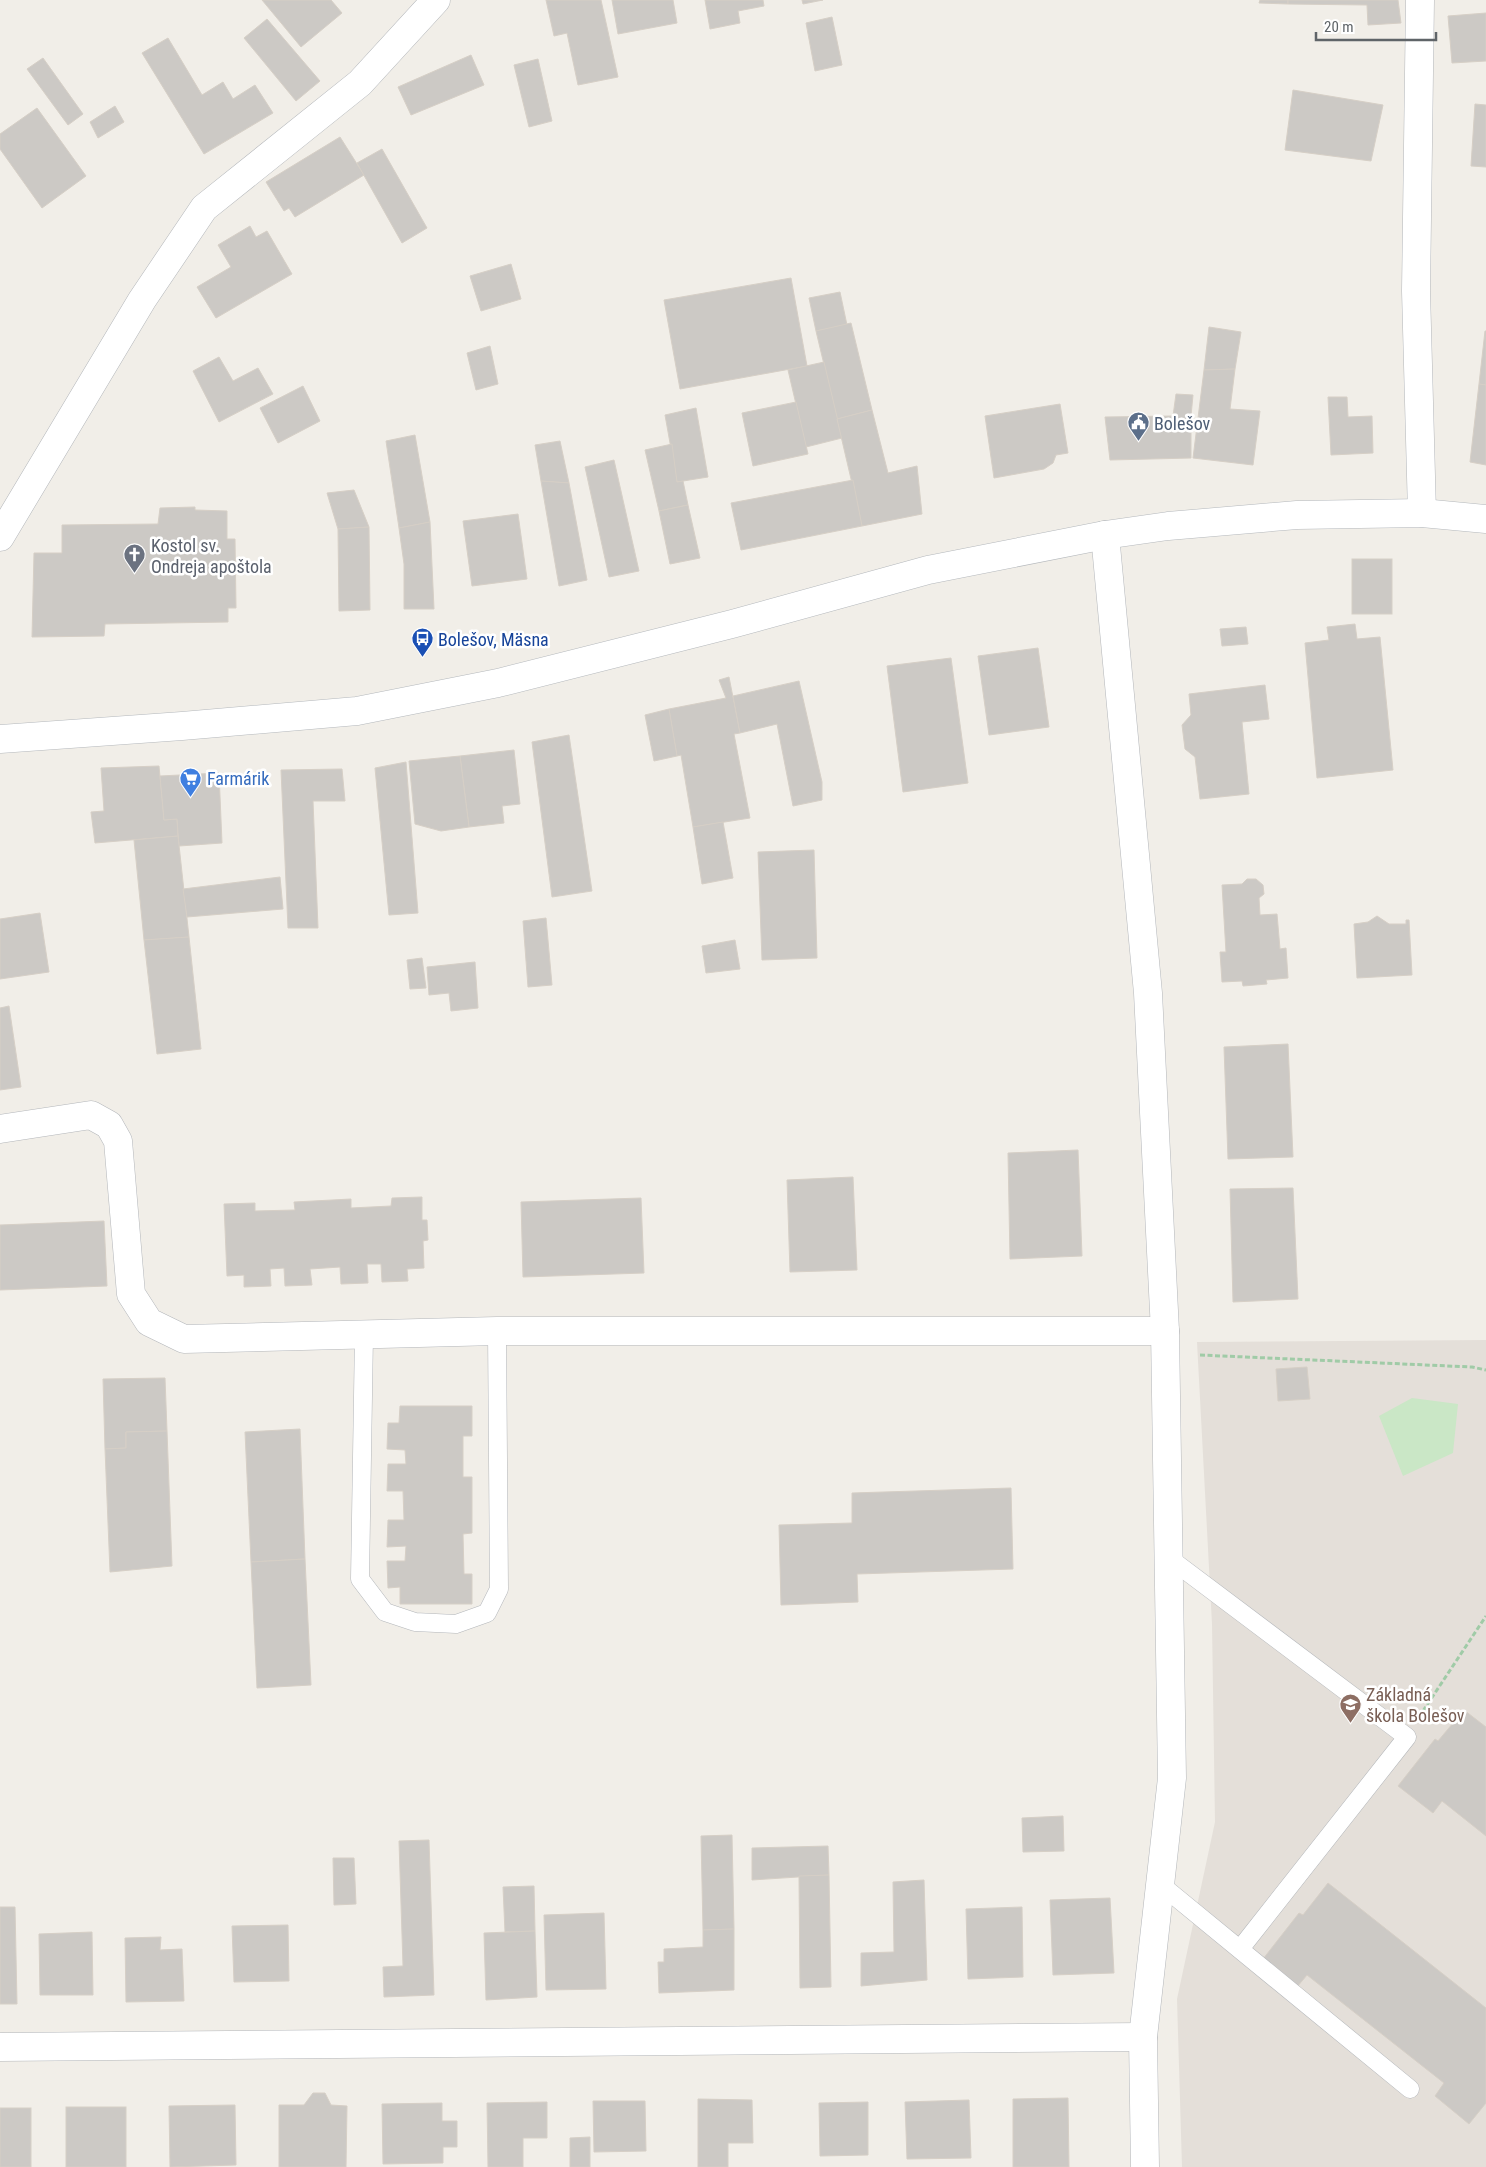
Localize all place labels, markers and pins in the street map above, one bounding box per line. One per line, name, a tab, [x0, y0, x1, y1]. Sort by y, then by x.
public building icon: Bolešov	[1126, 411, 1150, 442]
place label: Bolešov	[1154, 413, 1211, 434]
place label: Kostol sv. Ondreja apoštola	[151, 535, 272, 577]
church icon: Kostol sv. Ondreja apoštola	[123, 543, 147, 574]
bus stop icon: Bolešov, Mäsna	[410, 627, 434, 658]
place label: Bolešov, Mäsna	[438, 629, 549, 650]
supermarket icon: Farmárik	[179, 766, 203, 797]
place label: Farmárik	[207, 768, 269, 789]
place label: Základná škola Bolešov	[1366, 1684, 1465, 1726]
school or university icon: Základná škola Bolešov	[1338, 1692, 1362, 1723]

